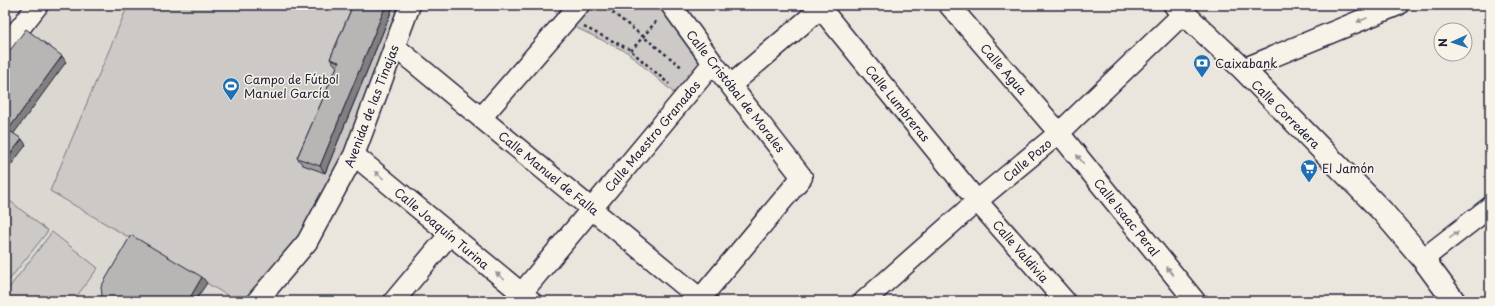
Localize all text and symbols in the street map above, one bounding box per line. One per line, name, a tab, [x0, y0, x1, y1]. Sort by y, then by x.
one-way arrow	[1355, 17, 1367, 23]
north arrow	[1433, 22, 1473, 62]
street label: Calle Cristóbal de Morales	[682, 26, 790, 157]
text: N	[1434, 37, 1451, 47]
street label: Calle Agua	[977, 39, 1032, 99]
street label: Avenida de las Tinajas	[339, 42, 403, 170]
bank icon: Caixabank	[1192, 53, 1212, 78]
place label: Caixabank	[1215, 54, 1278, 72]
street label: Calle Lumbreras	[861, 61, 935, 146]
place label: Campo de Fútbol Manuel García	[244, 70, 339, 102]
street label: Calle Corredera	[1247, 75, 1325, 153]
sports icon: Campo de Fútbol Manuel García	[221, 76, 241, 101]
street label: Calle Maestro Granados	[600, 76, 704, 196]
street label: Calle Manuel de Falla	[495, 127, 603, 219]
street label: Calle Pozo	[999, 134, 1056, 186]
one-way arrow	[1076, 153, 1084, 164]
supermarket icon: El Jamón	[1299, 158, 1319, 183]
place label: El Jamón	[1322, 159, 1374, 177]
one-way arrow	[373, 171, 384, 180]
street label: Calle Isaac Peral	[1090, 174, 1164, 260]
street label: Calle Joaquín Turina	[391, 183, 494, 273]
street label: Calle Valdivia	[989, 216, 1054, 287]
one-way arrow	[1449, 231, 1460, 239]
one-way arrow	[1166, 265, 1175, 276]
one-way arrow	[495, 272, 506, 281]

